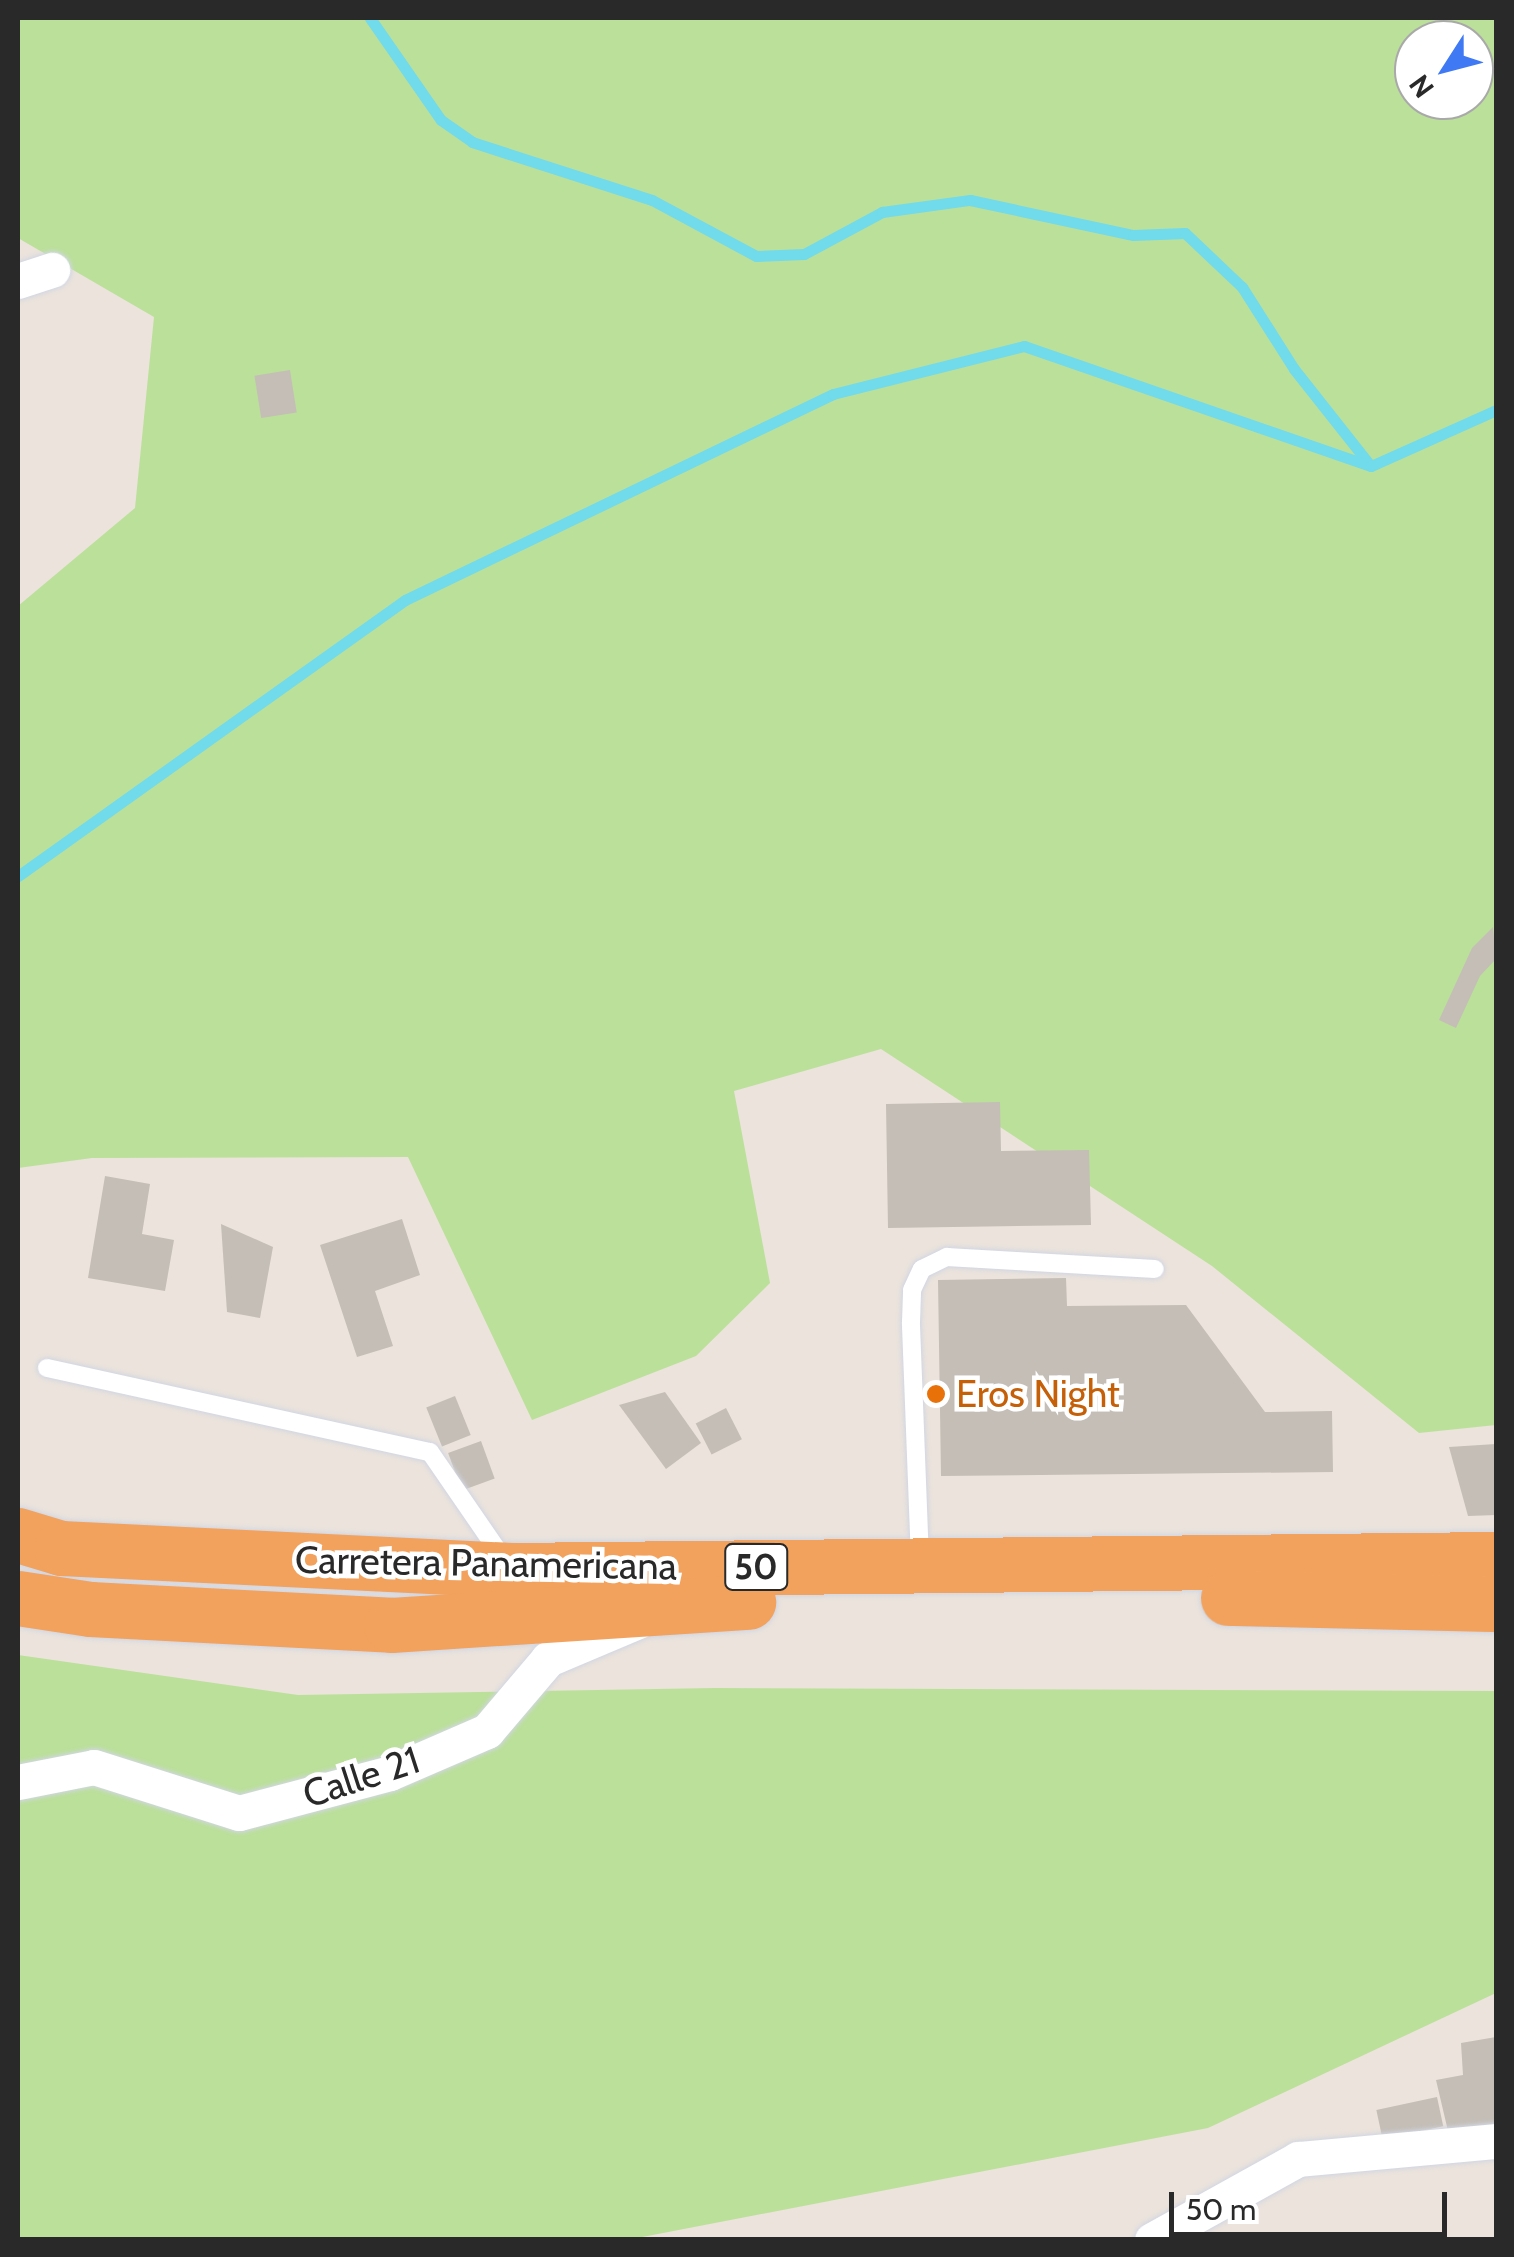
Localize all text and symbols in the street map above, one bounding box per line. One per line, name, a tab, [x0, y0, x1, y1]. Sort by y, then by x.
north arrow	[1394, 20, 1494, 120]
text: N	[1402, 68, 1441, 104]
place label: Eros Night	[956, 1371, 1120, 1417]
marker: Eros Night	[925, 1383, 947, 1405]
street label: Carretera Panamericana	[295, 1537, 677, 1589]
road number: 50	[724, 1537, 788, 1597]
street label: Calle 21	[297, 1737, 425, 1817]
scale bar	[1174, 2172, 1452, 2234]
text: 50 m	[1186, 2191, 1256, 2228]

